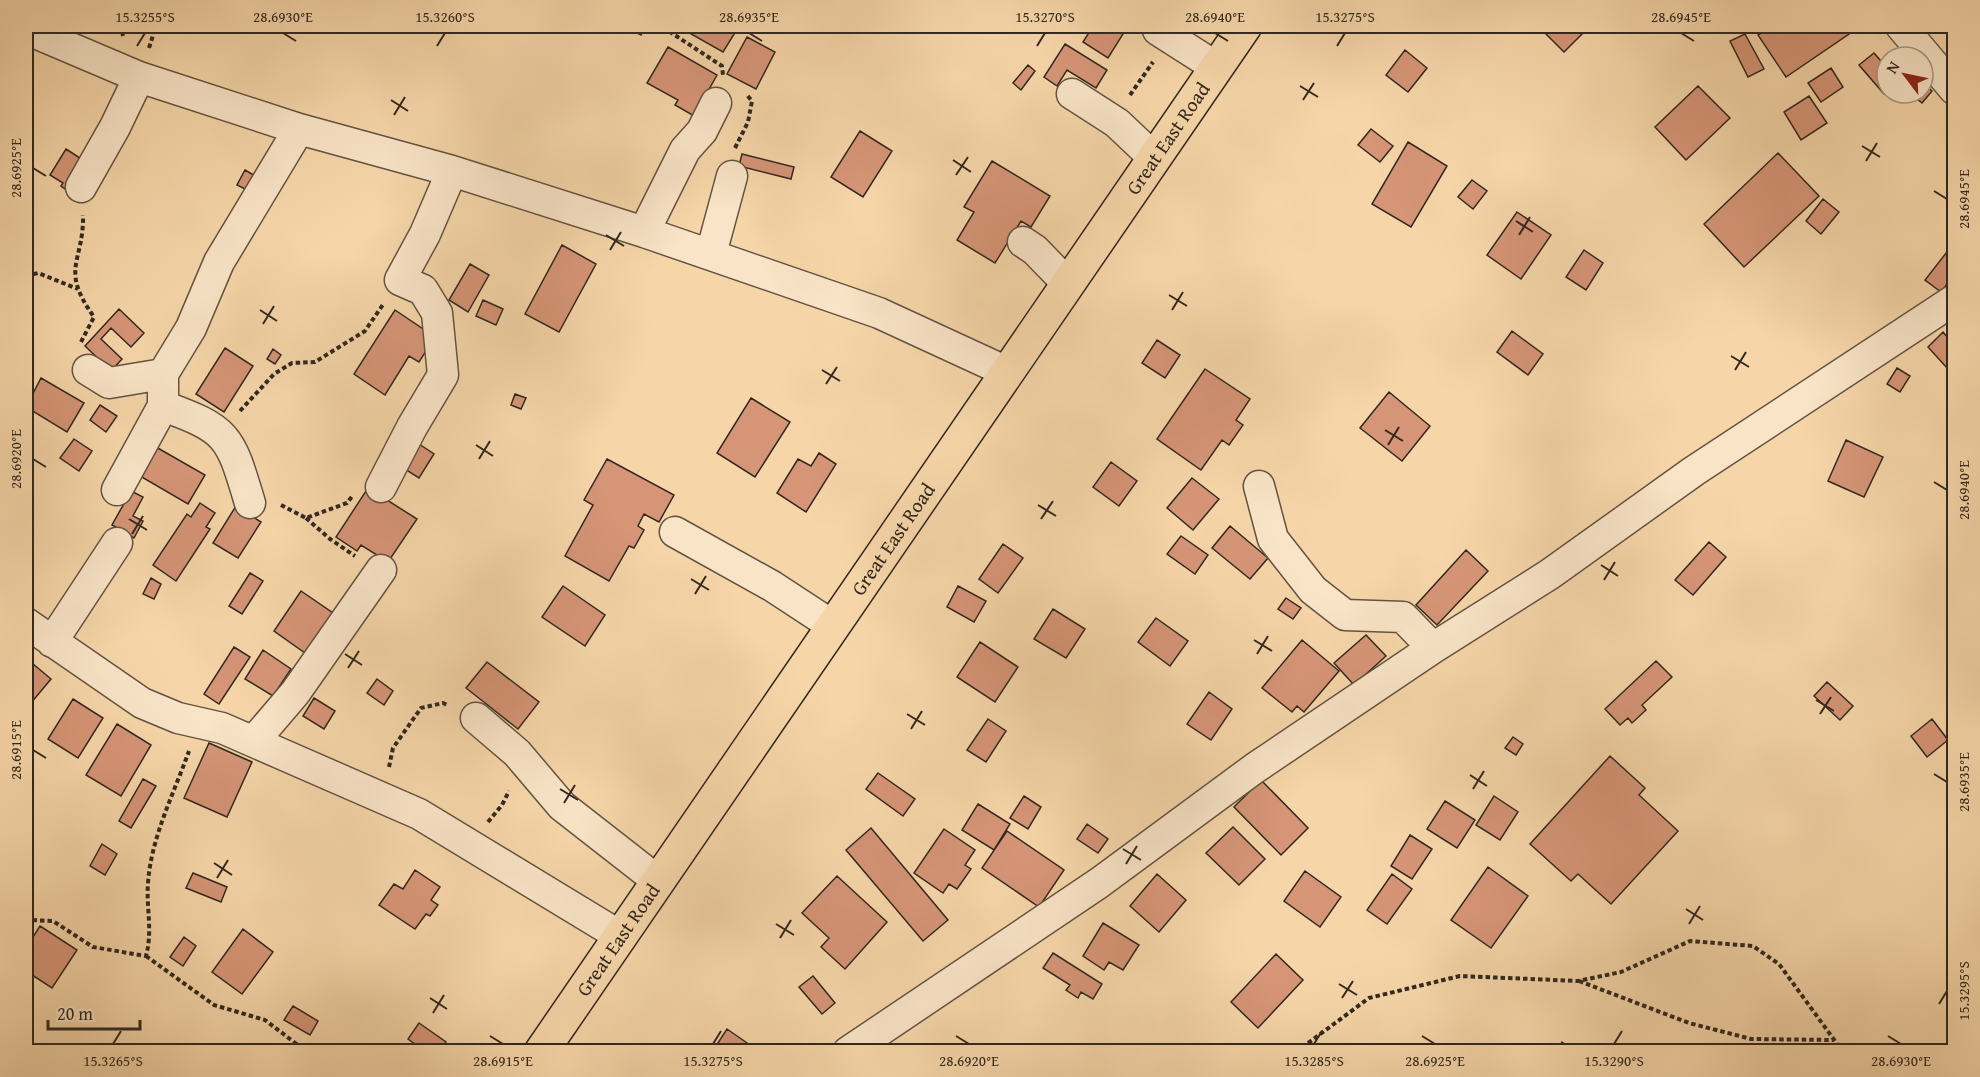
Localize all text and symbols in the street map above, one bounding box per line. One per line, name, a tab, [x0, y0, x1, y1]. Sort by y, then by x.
text: 15.3255°S	[115, 6, 175, 27]
text: 28.6930°E	[253, 6, 313, 27]
text: 15.3260°S	[415, 6, 475, 27]
text: 28.6935°E	[719, 6, 779, 27]
text: 15.3270°S	[1015, 6, 1075, 27]
text: 28.6940°E	[1185, 6, 1245, 27]
text: 15.3275°S	[1315, 6, 1375, 27]
text: 28.6945°E	[1651, 6, 1711, 27]
north arrow	[1875, 45, 1935, 105]
text: N	[1879, 56, 1905, 78]
street label: Great East Road	[1118, 76, 1217, 200]
text: 28.6925°E	[5, 138, 26, 198]
text: 28.6945°E	[1953, 169, 1974, 229]
text: 28.6920°E	[5, 429, 26, 489]
text: 28.6940°E	[1953, 460, 1974, 520]
street label: Great East Road	[844, 476, 942, 601]
text: 28.6915°E	[5, 720, 26, 780]
text: 28.6935°E	[1953, 752, 1974, 812]
street label: Great East Road	[569, 877, 667, 1002]
text: 15.3295°S	[1953, 961, 1974, 1021]
scale bar	[48, 993, 140, 1031]
text: 20 m	[57, 1000, 93, 1027]
text: 15.3265°S	[83, 1050, 143, 1071]
text: 28.6915°E	[473, 1050, 533, 1071]
text: 15.3275°S	[683, 1050, 743, 1071]
text: 28.6920°E	[939, 1050, 999, 1071]
text: 15.3285°S	[1284, 1050, 1344, 1071]
text: 28.6925°E	[1405, 1050, 1465, 1071]
text: 15.3290°S	[1584, 1050, 1644, 1071]
text: 28.6930°E	[1871, 1050, 1931, 1071]

